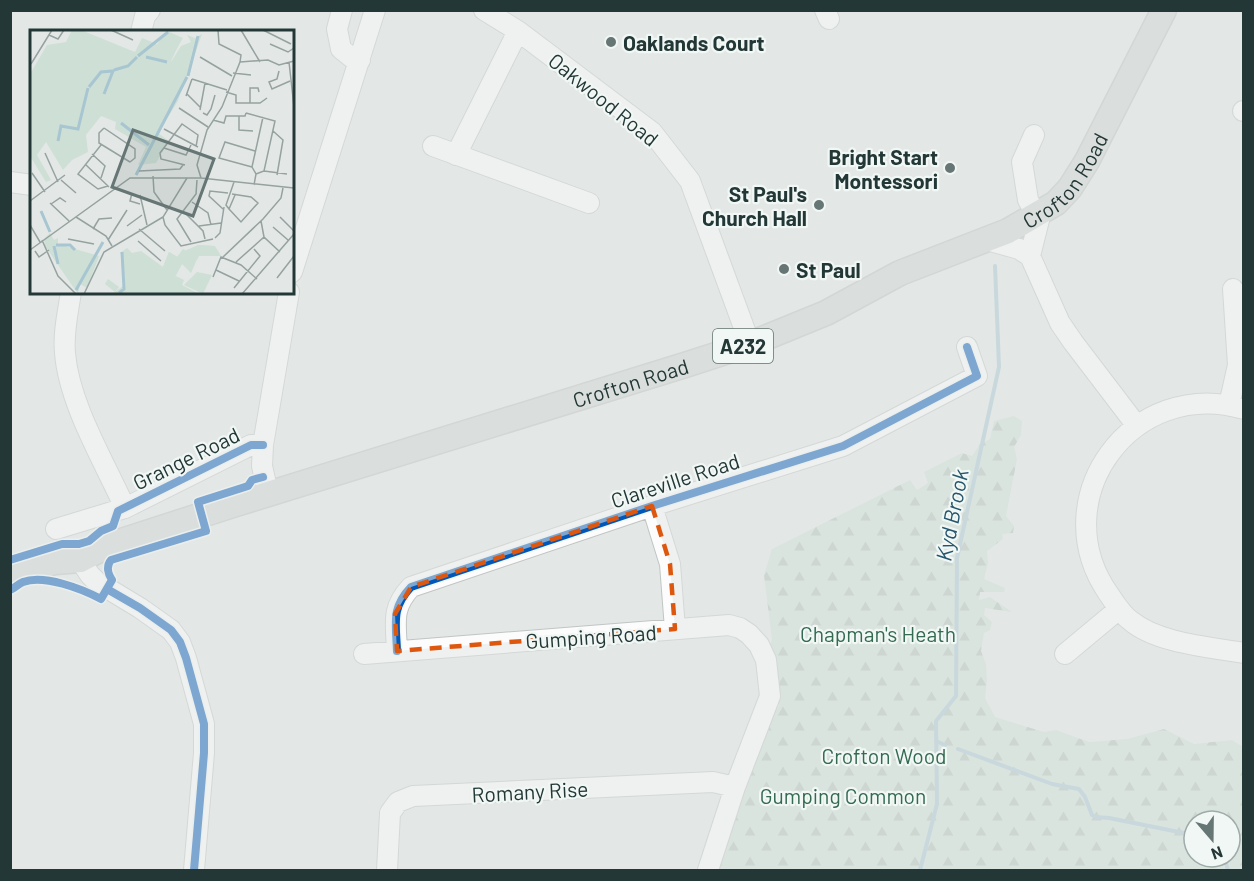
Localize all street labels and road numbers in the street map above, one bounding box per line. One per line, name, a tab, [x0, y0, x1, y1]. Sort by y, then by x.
street label: Oakwood Road	[544, 47, 664, 151]
street label: Crofton Road	[1018, 128, 1112, 233]
road number: A232	[713, 329, 773, 363]
street label: Crofton Road	[569, 352, 691, 412]
street label: Grange Road	[129, 421, 243, 495]
street label: Clareville Road	[608, 447, 742, 513]
street label: Gumping Road	[524, 619, 658, 653]
street label: Romany Rise	[471, 775, 589, 807]

